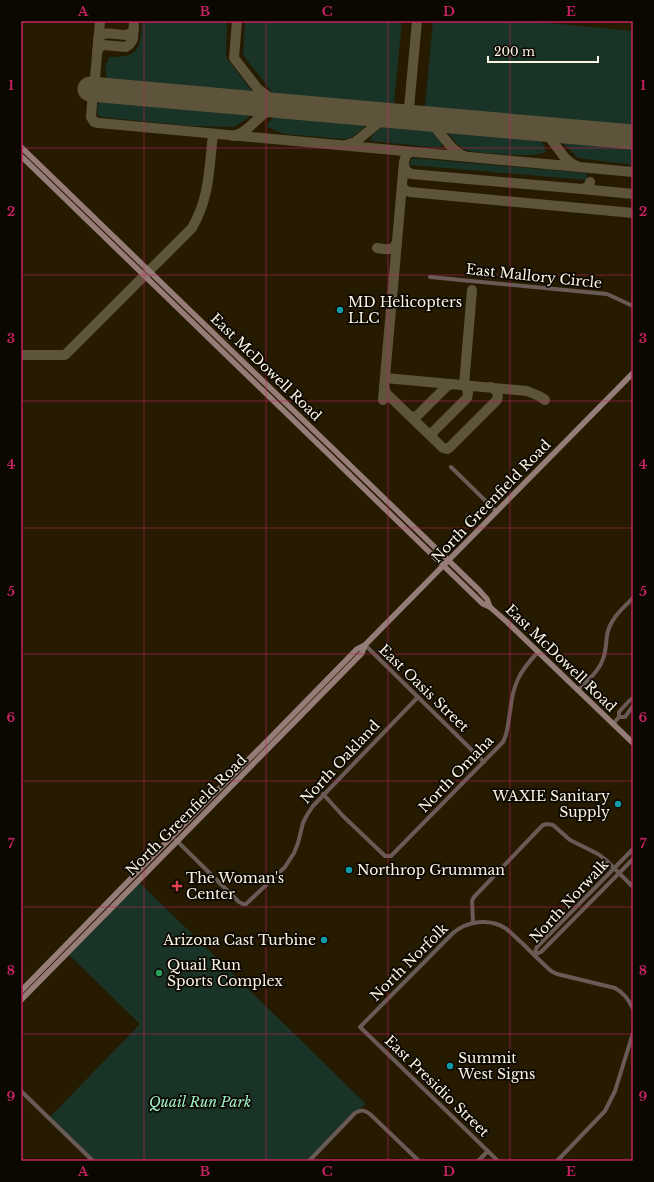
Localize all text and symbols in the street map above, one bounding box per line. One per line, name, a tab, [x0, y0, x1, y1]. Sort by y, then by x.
text: A	[77, 3, 89, 20]
text: B	[200, 3, 210, 20]
text: C	[322, 3, 333, 20]
text: D	[443, 3, 455, 20]
text: E	[566, 3, 576, 20]
scale bar	[488, 38, 598, 64]
text: 200 m	[494, 44, 535, 59]
text: 1	[8, 77, 14, 94]
text: 1	[640, 77, 646, 94]
text: 2	[7, 203, 15, 220]
text: 2	[639, 203, 647, 220]
street label: East Mallory Circle	[465, 260, 603, 292]
place label: MD Helicopters LLC	[348, 293, 462, 327]
marker: MD Helicopters LLC	[335, 305, 345, 315]
street label: East McDowell Road	[207, 309, 326, 425]
text: 3	[7, 330, 15, 347]
text: 3	[639, 330, 647, 347]
street label: North Greenfield Road	[428, 435, 555, 566]
text: 4	[7, 456, 16, 473]
text: 4	[639, 456, 648, 473]
text: 5	[7, 583, 15, 600]
text: 5	[639, 583, 647, 600]
street label: East McDowell Road	[502, 600, 621, 716]
street label: East Oasis Street	[375, 641, 473, 736]
text: 6	[7, 709, 16, 726]
text: 6	[639, 709, 648, 726]
street label: North Oakland	[297, 716, 384, 808]
street label: North Omaha	[415, 731, 498, 816]
street label: North Greenfield Road	[122, 750, 251, 879]
place label: WAXIE Sanitary Supply	[491, 787, 610, 821]
marker: WAXIE Sanitary Supply	[613, 799, 623, 809]
text: 7	[8, 835, 15, 852]
text: 7	[640, 835, 647, 852]
street label: North Norwalk	[526, 855, 613, 947]
place label: Northrop Grumman	[357, 861, 505, 879]
marker: Northrop Grumman	[344, 865, 354, 875]
place label: The Woman's Center	[186, 869, 284, 903]
marker: The Woman's Center	[171, 880, 183, 892]
street label: North Norfolk	[366, 919, 452, 1005]
place label: Arizona Cast Turbine	[162, 931, 316, 949]
marker: Arizona Cast Turbine	[319, 935, 329, 945]
place label: Quail Run Sports Complex	[167, 956, 283, 990]
text: 8	[7, 962, 15, 979]
text: 8	[639, 962, 647, 979]
marker: Quail Run Sports Complex	[154, 968, 164, 978]
street label: East Presidio Street	[381, 1031, 494, 1141]
place label: Summit West Signs	[457, 1049, 535, 1083]
marker: Summit West Signs	[445, 1061, 455, 1071]
text: 9	[7, 1088, 16, 1105]
text: 9	[639, 1088, 648, 1105]
park label: Quail Run Park	[149, 1093, 251, 1111]
text: A	[77, 1163, 89, 1180]
text: B	[200, 1163, 210, 1180]
text: C	[322, 1163, 333, 1180]
text: D	[443, 1163, 455, 1180]
text: E	[566, 1163, 576, 1180]

